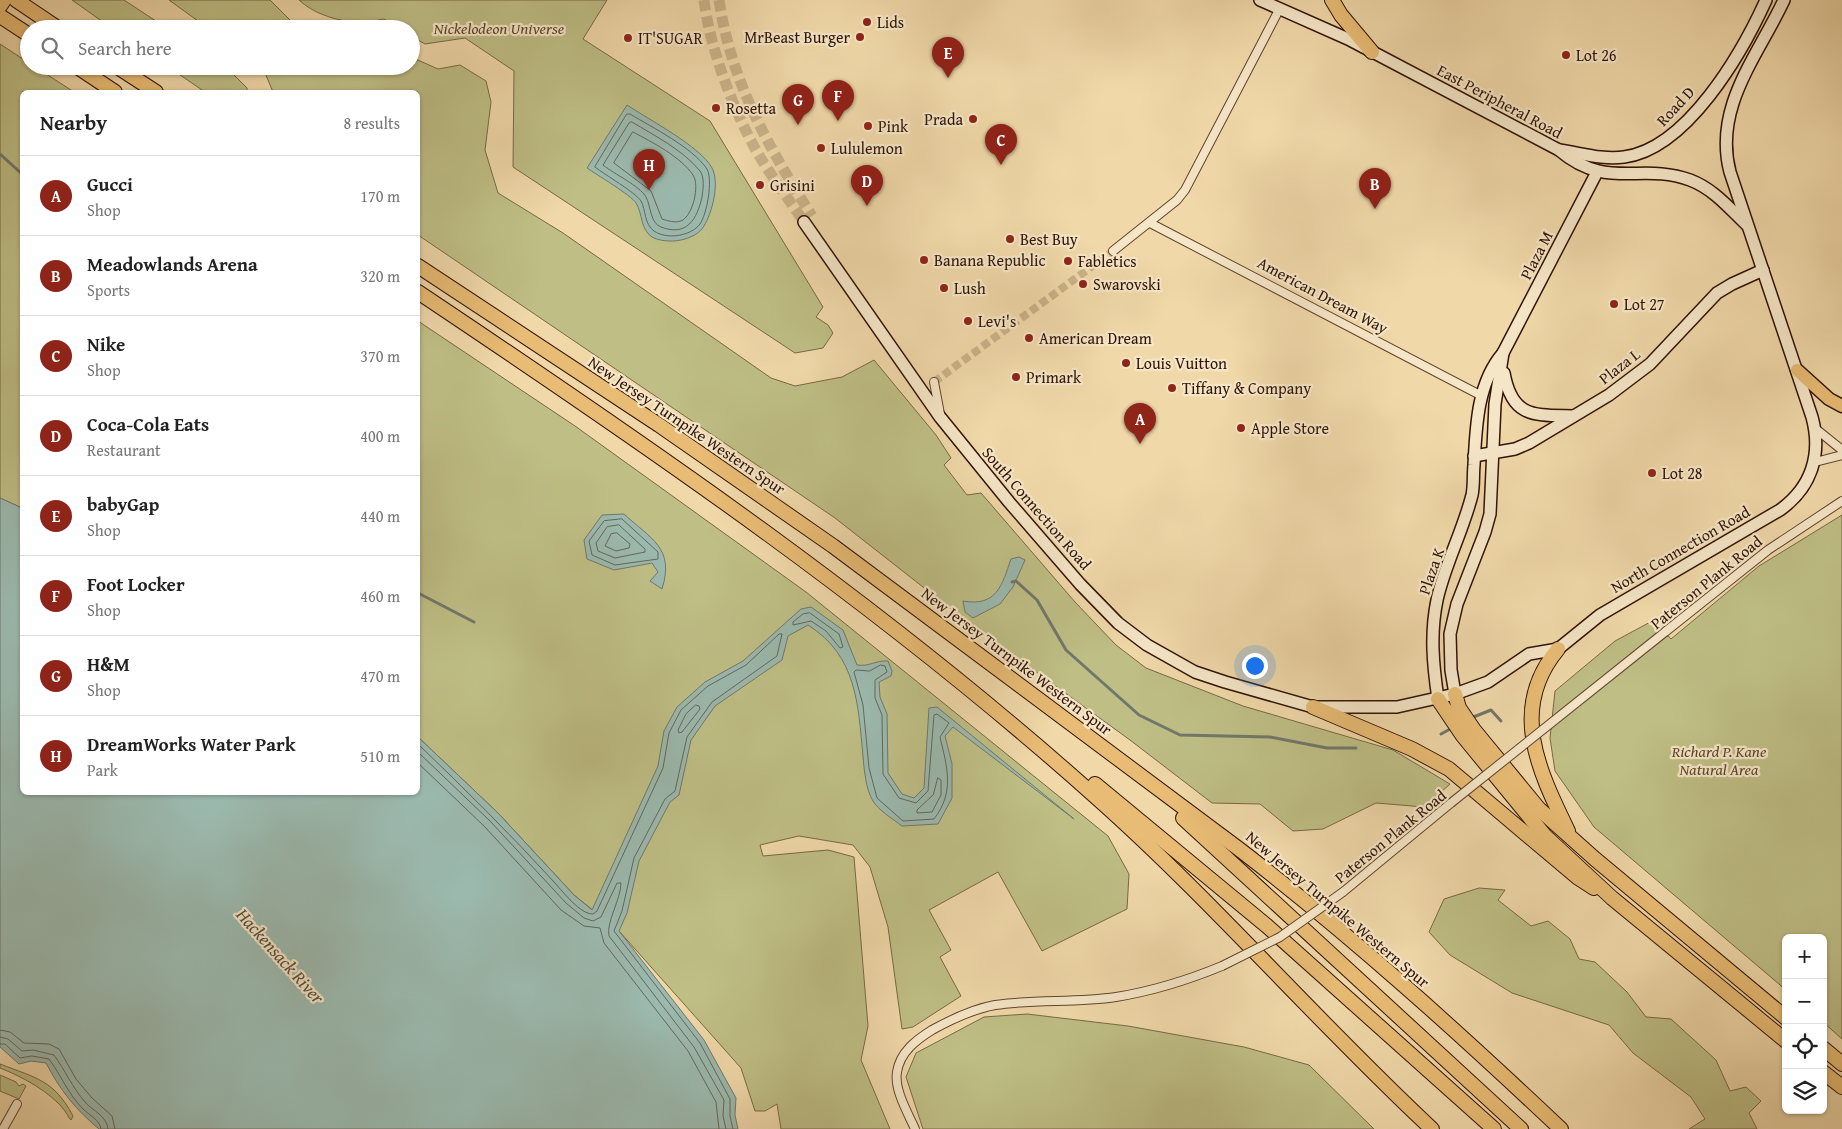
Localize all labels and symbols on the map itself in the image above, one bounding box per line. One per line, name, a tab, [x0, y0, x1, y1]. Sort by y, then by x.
place label: Lids	[877, 10, 904, 34]
park label: Nickelodeon Universe	[433, 16, 565, 40]
marker: Lids	[861, 16, 873, 28]
place label: MrBeast Burger	[744, 25, 850, 49]
place label: IT'SUGAR	[638, 26, 703, 50]
marker: MrBeast Burger	[854, 31, 866, 43]
marker: IT'SUGAR	[622, 32, 634, 44]
pin: E	[932, 37, 964, 78]
place label: Lot 26	[1576, 43, 1617, 67]
marker: Lot 26	[1560, 49, 1572, 61]
street label: East Peripheral Road	[1433, 58, 1567, 144]
pin: F	[822, 80, 854, 121]
street label: Road D	[1650, 81, 1700, 131]
pin: G	[782, 84, 814, 125]
place label: Rosetta	[726, 96, 777, 120]
marker: Rosetta	[710, 102, 722, 114]
place label: Prada	[924, 107, 963, 131]
marker: Prada	[967, 113, 979, 125]
place label: Pink	[878, 114, 909, 138]
marker: Pink	[862, 120, 874, 132]
pin: C	[985, 124, 1017, 165]
place label: Lululemon	[831, 136, 903, 160]
marker: Lululemon	[815, 142, 827, 154]
pin: H	[633, 149, 665, 190]
pin: D	[851, 165, 883, 206]
pin: B	[1359, 168, 1391, 209]
place label: Grisini	[770, 173, 815, 197]
marker: Grisini	[754, 179, 766, 191]
street label: Plaza M	[1514, 226, 1558, 284]
place label: Best Buy	[1020, 227, 1078, 251]
marker: Best Buy	[1004, 233, 1016, 245]
place label: Banana Republic	[934, 248, 1046, 272]
place label: Fabletics	[1078, 249, 1137, 273]
street label: American Dream Way	[1253, 250, 1393, 340]
marker: Banana Republic	[918, 254, 930, 266]
marker: Fabletics	[1062, 255, 1074, 267]
place label: Swarovski	[1093, 272, 1161, 296]
place label: Lush	[954, 276, 986, 300]
marker: Swarovski	[1077, 278, 1089, 290]
marker: Lush	[938, 282, 950, 294]
place label: Lot 27	[1624, 292, 1665, 316]
marker: Lot 27	[1608, 298, 1620, 310]
place label: Levi's	[978, 309, 1016, 333]
marker: Levi's	[962, 315, 974, 327]
place label: American Dream	[1039, 326, 1152, 350]
marker: American Dream	[1023, 332, 1035, 344]
street label: Plaza L	[1593, 342, 1645, 390]
street label: New Jersey Turnpike Western Spur	[584, 350, 791, 500]
place label: Louis Vuitton	[1136, 351, 1227, 375]
marker: Louis Vuitton	[1120, 357, 1132, 369]
place label: Primark	[1026, 365, 1082, 389]
marker: Primark	[1010, 371, 1022, 383]
place label: Tiffany & Company	[1182, 376, 1311, 400]
marker: Tiffany & Company	[1166, 382, 1178, 394]
pin: A	[1124, 403, 1156, 444]
place label: Apple Store	[1251, 416, 1329, 440]
marker: Apple Store	[1235, 422, 1247, 434]
street label: South Connection Road	[977, 441, 1098, 575]
place label: Lot 28	[1662, 461, 1703, 485]
marker: Lot 28	[1646, 467, 1658, 479]
street label: North Connection Road	[1606, 499, 1754, 599]
street label: Paterson Plank Road	[1645, 529, 1767, 635]
street label: Plaza K	[1412, 544, 1450, 598]
street label: New Jersey Turnpike Western Spur	[917, 581, 1118, 741]
your location	[1242, 653, 1268, 679]
park label: Richard P. Kane Natural Area	[1671, 739, 1767, 781]
street label: Paterson Plank Road	[1329, 783, 1451, 889]
street label: New Jersey Turnpike Western Spur	[1241, 825, 1435, 993]
water label: Hackensack River	[229, 901, 332, 1010]

